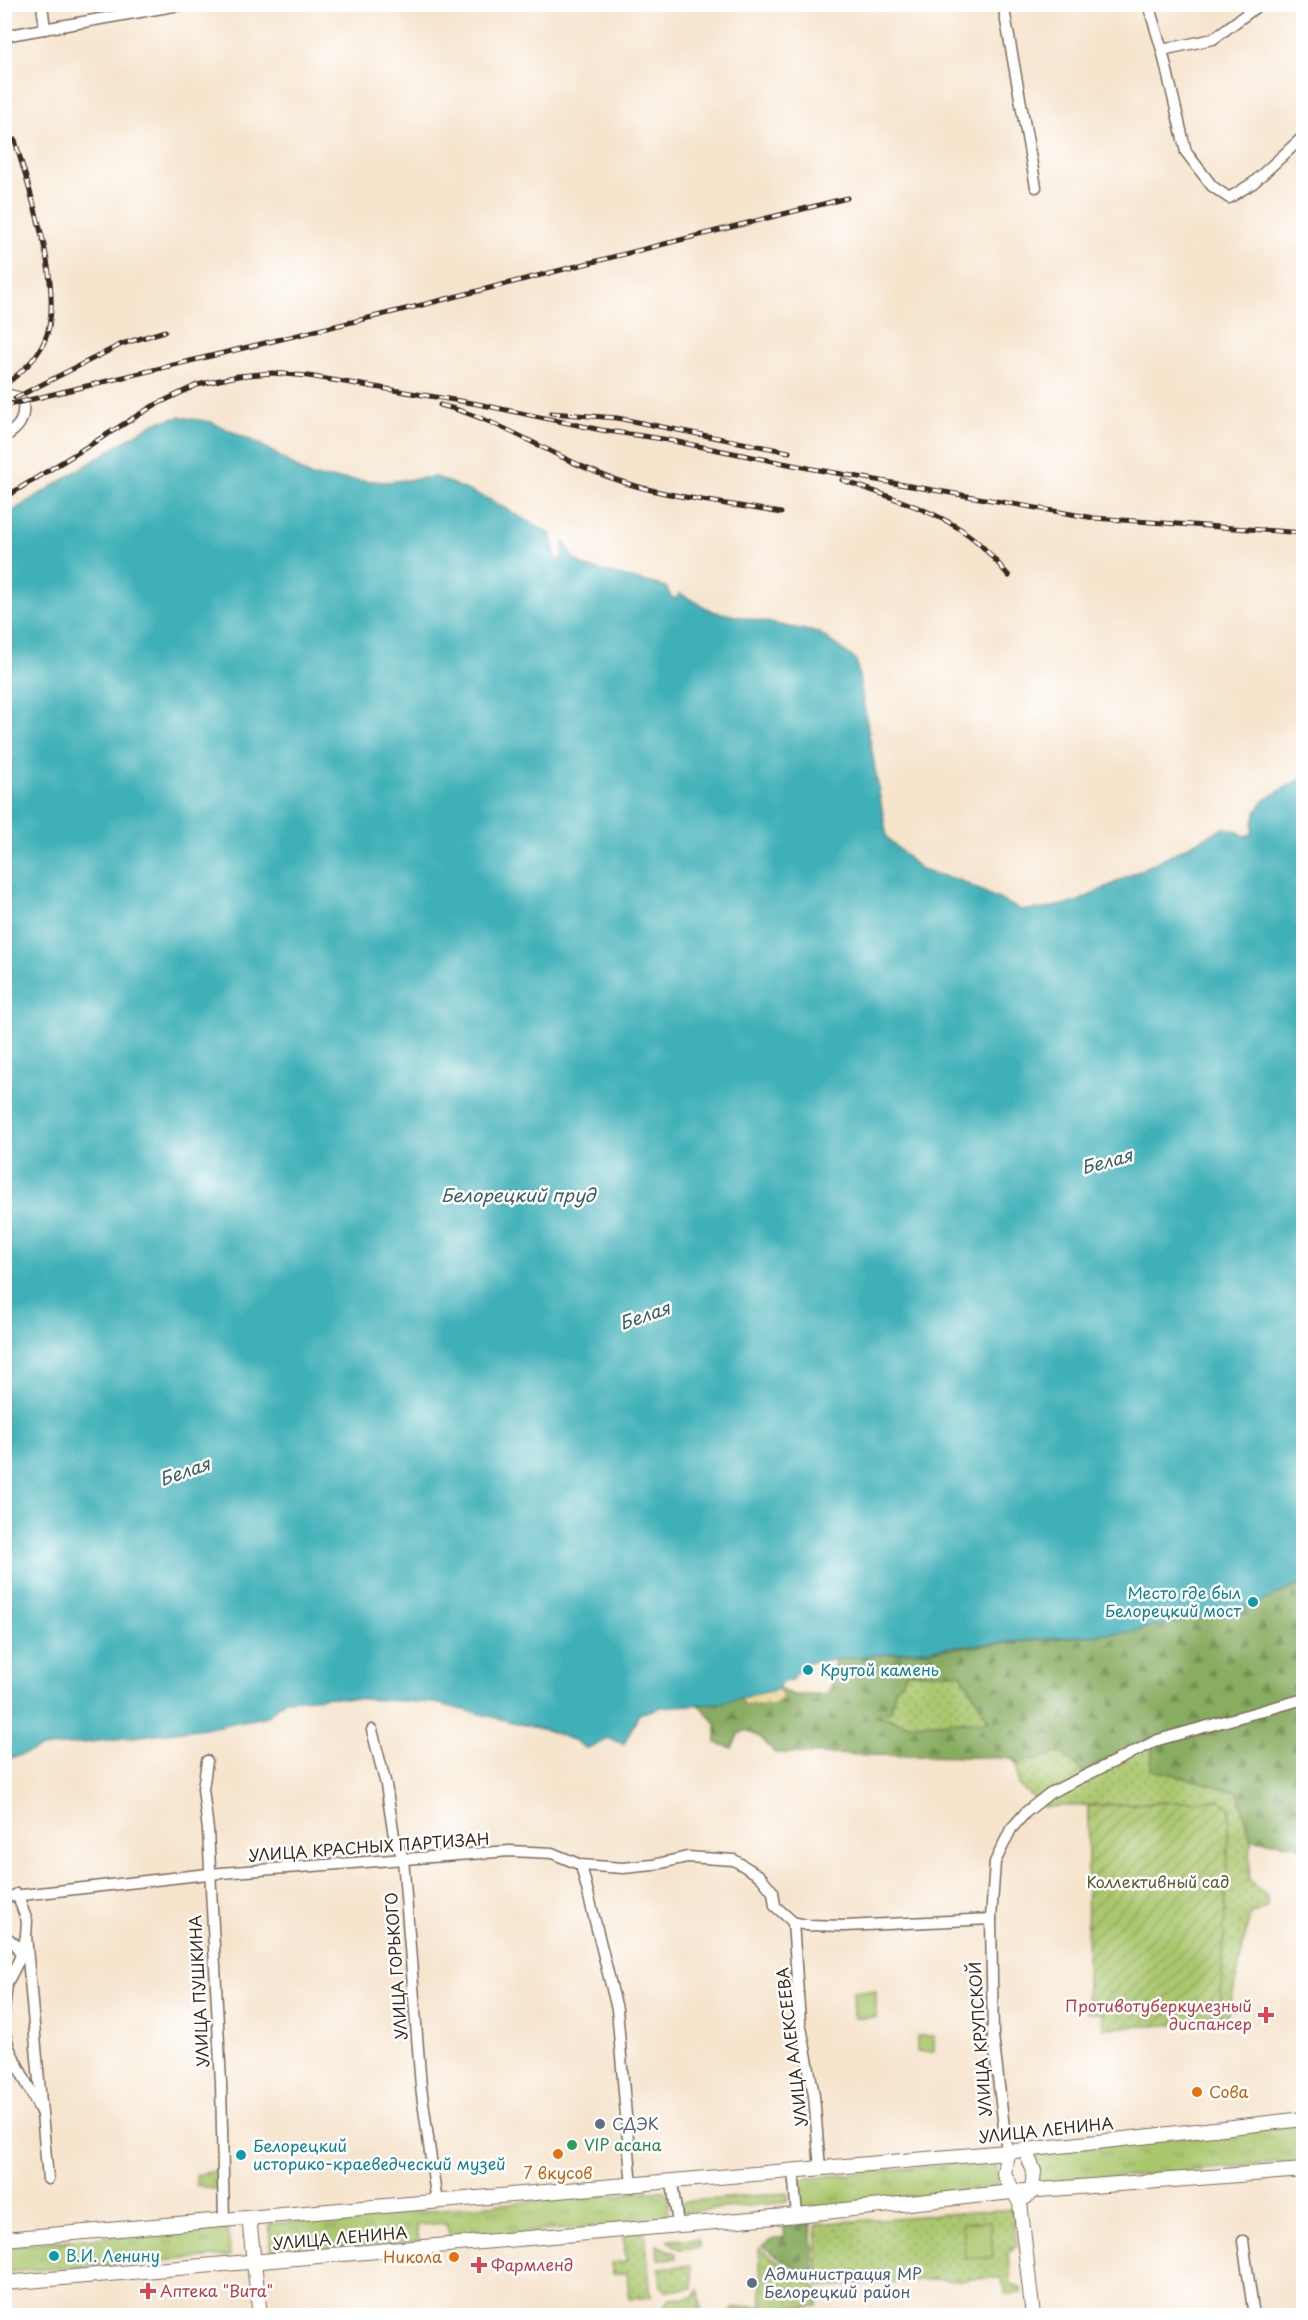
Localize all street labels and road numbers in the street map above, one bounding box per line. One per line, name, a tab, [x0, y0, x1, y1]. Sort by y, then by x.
street label: УЛИЦА КРАСНЫХ ПАРТИЗАН	[248, 1826, 490, 1866]
street label: УЛИЦА ГОРЬКОГО	[378, 1892, 412, 2040]
street label: УЛИЦА ПУШКИНА	[182, 1914, 214, 2068]
street label: УЛИЦА КРУПСКОЙ	[962, 1961, 996, 2117]
street label: УЛИЦА АЛЕКСЕЕВА	[769, 1966, 813, 2128]
street label: УЛИЦА ЛЕНИНА	[977, 2110, 1114, 2148]
street label: УЛИЦА ЛЕНИНА	[272, 2219, 408, 2255]

